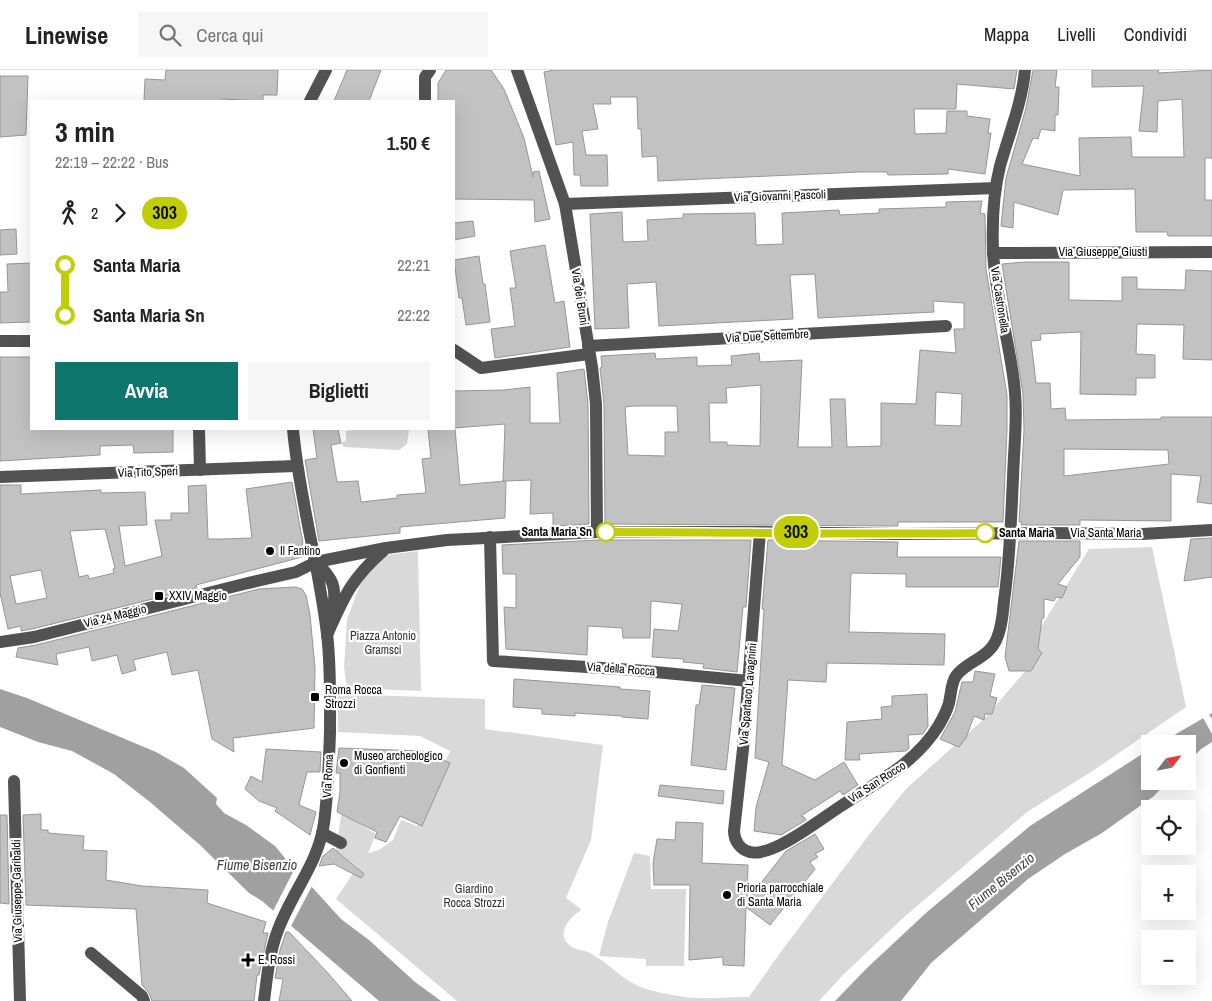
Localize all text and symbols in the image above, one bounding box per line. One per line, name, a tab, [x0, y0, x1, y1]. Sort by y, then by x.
search box	[138, 12, 488, 57]
text: Linewise	[25, 19, 108, 51]
icon: search	[156, 21, 184, 49]
text: Cerca qui	[196, 22, 264, 48]
text: Mappa	[984, 22, 1029, 47]
text: Livelli	[1057, 22, 1096, 47]
text: Condividi	[1124, 22, 1187, 47]
text: 3 min	[55, 113, 115, 151]
text: 1.50 €	[387, 130, 430, 156]
text: 22:19 – 22:22 · Bus	[55, 151, 169, 173]
street label: Via Giovanni Pascoli	[734, 186, 826, 206]
icon: walk	[55, 199, 83, 227]
icon: forward	[106, 199, 134, 227]
text: 303	[152, 200, 177, 225]
text: 2	[91, 202, 98, 224]
street label: Via Giuseppe Giusti	[1058, 244, 1148, 260]
text: Santa Maria	[93, 252, 180, 278]
text: 22:21	[397, 254, 430, 276]
street label: Via Castronella	[987, 266, 1013, 335]
street label: Via dei Bruni	[568, 267, 592, 327]
text: Santa Maria Sn	[93, 302, 205, 328]
text: 22:22	[397, 304, 430, 326]
street label: Via Due Settembre	[725, 326, 809, 346]
button: Avvia	[55, 362, 238, 420]
button: Biglietti	[248, 362, 430, 420]
street label: Via Tito Speri	[118, 463, 178, 481]
line badge: 303	[767, 516, 825, 548]
text: 303	[784, 519, 808, 544]
marker: Santa Maria Sn	[596, 522, 616, 542]
marker: Santa Maria	[975, 523, 995, 543]
place label: Santa Maria Sn	[521, 524, 592, 540]
place label: Santa Maria	[999, 525, 1055, 541]
street label: Via Santa Maria	[1071, 525, 1142, 541]
place label: Il Fantino	[280, 543, 321, 559]
marker: Il Fantino	[264, 545, 276, 557]
place label: XXIV Maggio	[169, 588, 227, 604]
marker: XXIV Maggio	[153, 590, 165, 602]
street label: Via 24 Maggio	[82, 601, 148, 631]
park label: Piazza Antonio Gramsci	[350, 628, 416, 658]
street label: Via Spartaco Lavagnini	[736, 642, 760, 746]
street label: Via della Rocca	[586, 659, 656, 679]
place label: Roma Rocca Strozzi	[325, 682, 382, 712]
marker: Roma Rocca Strozzi	[309, 691, 321, 703]
north arrow	[1141, 735, 1196, 790]
map controls	[1141, 735, 1196, 985]
place label: Museo archeologico di Gonfienti	[354, 748, 443, 778]
street label: Via Roma	[319, 753, 337, 798]
marker: Museo archeologico di Gonfienti	[338, 757, 350, 769]
street label: Via San Rocco	[845, 757, 909, 807]
button: locate	[1141, 800, 1196, 855]
street label: Via Giuseppe Garibaldi	[8, 839, 26, 943]
water label: Fiume Bisenzio	[964, 849, 1038, 913]
water label: Fiume Bisenzio	[217, 856, 297, 874]
button: +	[1141, 865, 1196, 920]
place label: Prioria parrocchiale di Santa Maria	[737, 880, 823, 910]
park label: Giardino Rocca Strozzi	[443, 881, 505, 911]
marker: Prioria parrocchiale di Santa Maria	[721, 889, 733, 901]
button: −	[1141, 930, 1196, 985]
place label: E. Rossi	[258, 952, 295, 968]
marker: E. Rossi	[242, 954, 254, 966]

